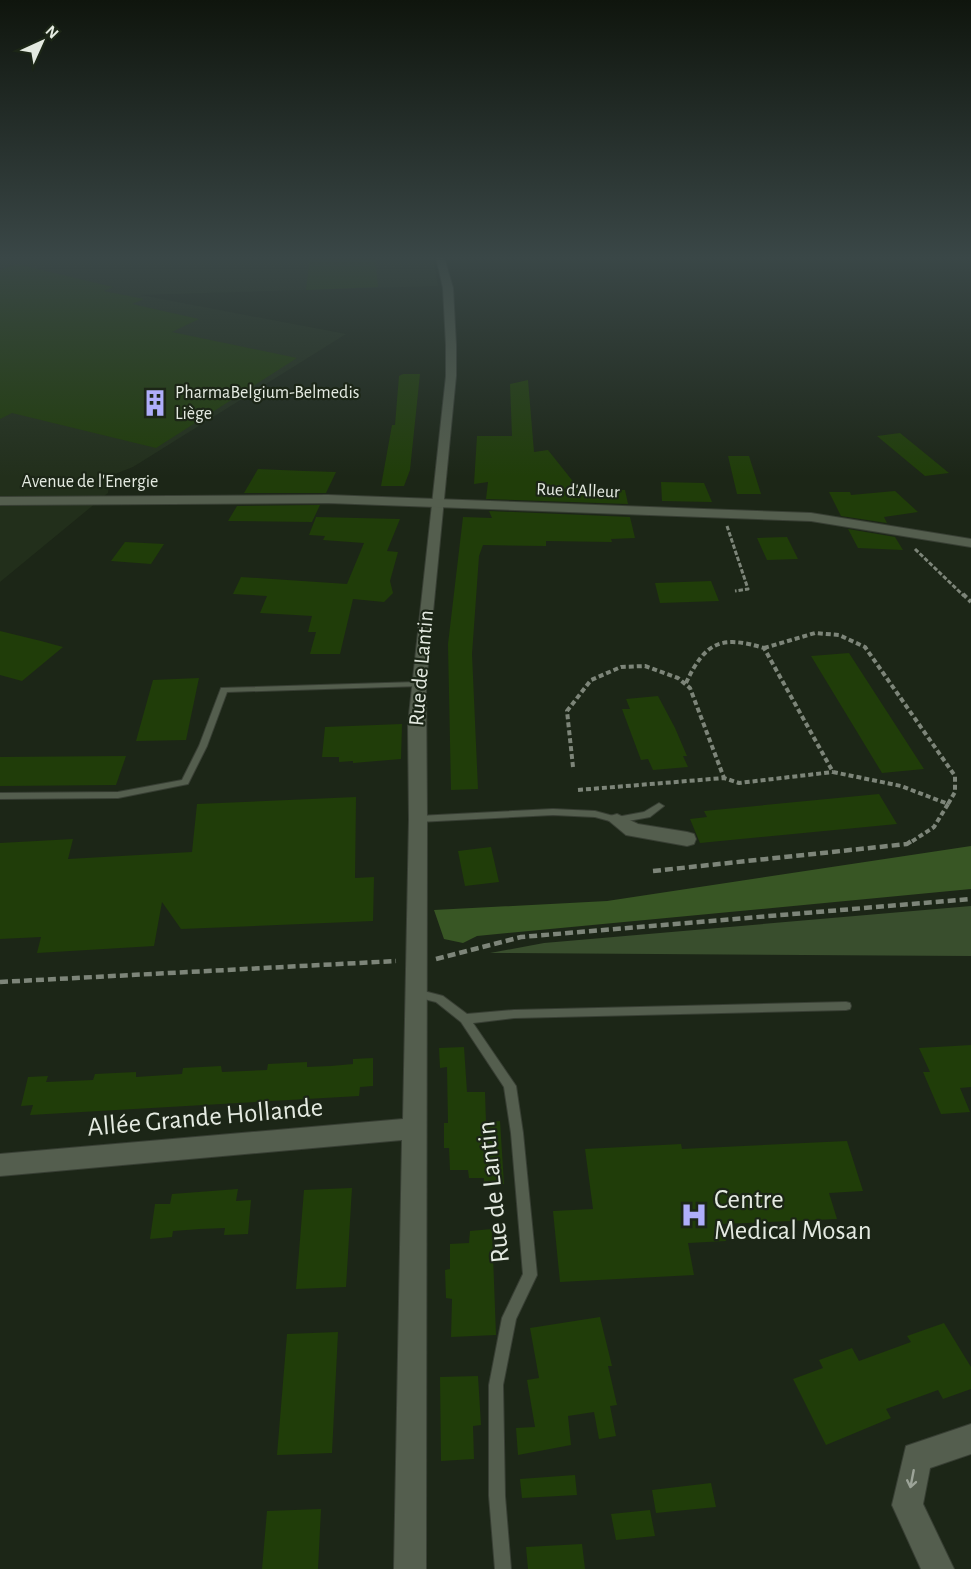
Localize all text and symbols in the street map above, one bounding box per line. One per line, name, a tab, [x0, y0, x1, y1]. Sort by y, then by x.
north arrow	[12, 12, 72, 72]
text: N	[42, 23, 61, 42]
place label: PharmaBelgium-Belmedis Liège	[175, 384, 359, 423]
building icon: PharmaBelgium-Belmedis Liège	[140, 388, 170, 418]
street label: Avenue de l'Energie	[22, 473, 158, 491]
street label: Rue d'Alleur	[536, 481, 620, 501]
street label: Rue de Lantin	[405, 609, 437, 727]
street label: Allée Grande Hollande	[86, 1093, 324, 1141]
street label: Rue de Lantin	[472, 1120, 514, 1264]
place label: Centre Medical Mosan	[714, 1186, 872, 1244]
hospital icon: Centre Medical Mosan	[679, 1200, 709, 1230]
one-way arrow	[906, 1469, 917, 1489]

